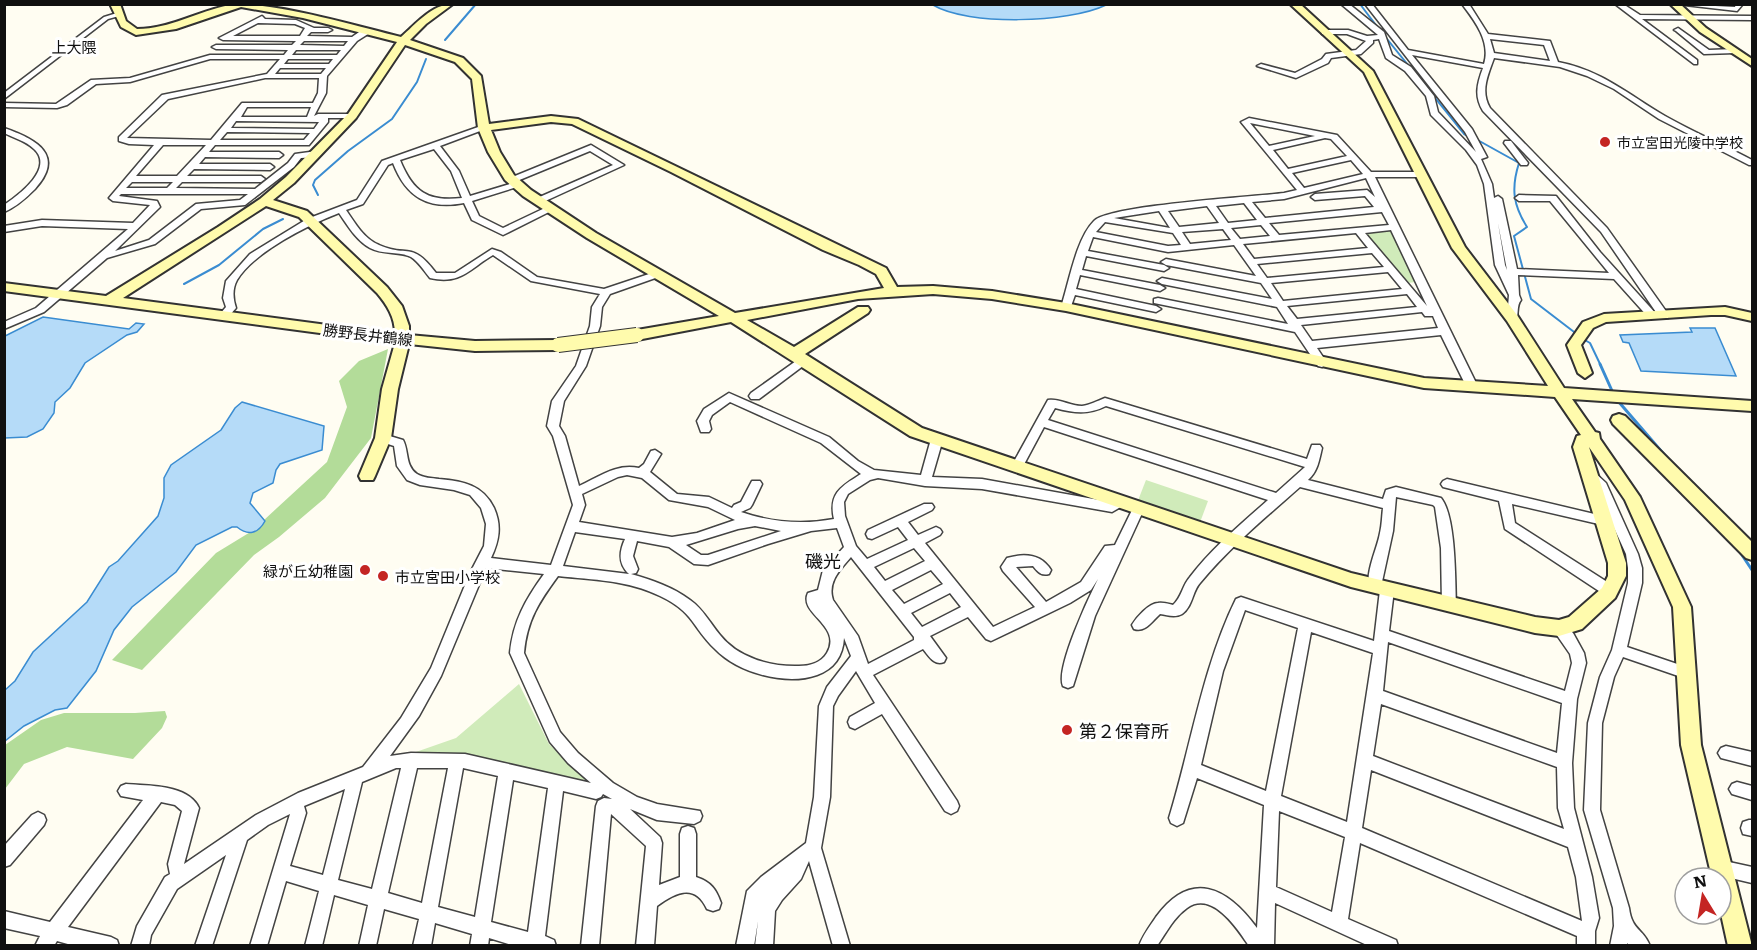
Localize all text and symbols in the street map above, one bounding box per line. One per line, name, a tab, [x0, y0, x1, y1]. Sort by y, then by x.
district label: 上大隈	[51, 35, 97, 58]
place label: 市立宮田光陵中学校	[1617, 132, 1743, 152]
marker: 市立宮田光陵中学校	[1598, 135, 1612, 149]
street label: 勝野長井鶴線	[322, 317, 414, 351]
district label: 磯光	[805, 547, 841, 574]
place label: 緑が丘幼稚園	[263, 559, 353, 582]
marker: 緑が丘幼稚園	[358, 563, 372, 577]
place label: 市立宮田小学校	[395, 565, 500, 588]
marker: 市立宮田小学校	[376, 569, 390, 583]
place label: 第２保育所	[1079, 717, 1169, 744]
marker: 第２保育所	[1060, 723, 1074, 737]
north arrow	[1673, 866, 1733, 926]
text: N	[1691, 867, 1709, 893]

